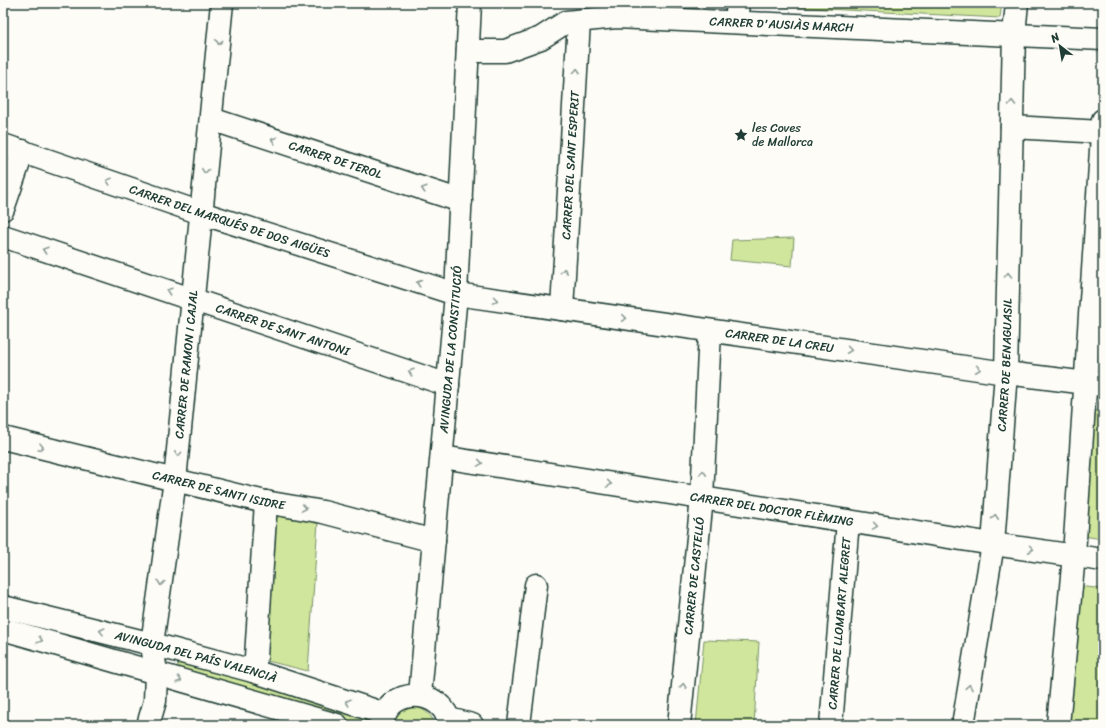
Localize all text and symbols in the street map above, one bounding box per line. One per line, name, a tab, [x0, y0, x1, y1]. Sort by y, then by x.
street label: CARRER D'AUSIÀS MARCH	[709, 10, 855, 39]
north arrow	[1040, 26, 1080, 66]
text: N	[1046, 28, 1064, 48]
one-way arrow	[214, 39, 223, 45]
one-way arrow	[572, 68, 581, 74]
street label: CARRER DEL SANT ESPERIT	[555, 89, 586, 240]
one-way arrow	[1008, 100, 1017, 106]
place label: les Coves de Mallorca	[752, 117, 813, 153]
place icon: les Coves de Mallorca	[733, 127, 749, 143]
street label: CARRER DE TEROL	[286, 134, 385, 186]
one-way arrow	[270, 136, 277, 145]
one-way arrow	[201, 168, 210, 174]
one-way arrow	[106, 177, 113, 186]
street label: CARRER DEL MARQUÉS DE DOS AIGÜES	[126, 178, 333, 264]
one-way arrow	[420, 185, 427, 194]
one-way arrow	[42, 246, 49, 255]
street label: AVINGUDA DE LA CONSTITUCIÓ	[432, 265, 468, 435]
one-way arrow	[560, 268, 569, 274]
one-way arrow	[1004, 272, 1012, 278]
one-way arrow	[416, 279, 423, 287]
one-way arrow	[165, 287, 172, 296]
street label: CARRER DE RAMON I CAJAL	[168, 289, 205, 440]
one-way arrow	[492, 295, 498, 304]
street label: CARRER DE SANT ANTONI	[213, 297, 354, 363]
street label: CARRER DE BENAGUASIL	[991, 298, 1019, 432]
one-way arrow	[621, 313, 627, 322]
street label: CARRER DE LA CREU	[724, 322, 836, 359]
one-way arrow	[846, 345, 852, 354]
one-way arrow	[975, 364, 981, 373]
one-way arrow	[408, 369, 415, 377]
one-way arrow	[38, 443, 44, 451]
one-way arrow	[173, 451, 182, 457]
one-way arrow	[477, 458, 483, 467]
street label: CARRER DE SANTI ISIDRE	[150, 464, 288, 516]
one-way arrow	[698, 470, 707, 476]
one-way arrow	[605, 479, 612, 488]
street label: CARRER DEL DOCTOR FLÈMING	[689, 485, 855, 533]
one-way arrow	[301, 504, 307, 512]
one-way arrow	[991, 514, 1000, 520]
street label: CARRER DE CASTELLÓ	[677, 516, 711, 636]
one-way arrow	[872, 521, 878, 530]
street label: CARRER DE LLOMBART ALEGRET	[821, 535, 858, 710]
one-way arrow	[1028, 544, 1034, 553]
one-way arrow	[157, 580, 166, 586]
street label: AVINGUDA DEL PAÍS VALENCIÀ	[112, 624, 280, 689]
one-way arrow	[99, 628, 105, 636]
one-way arrow	[37, 635, 44, 644]
one-way arrow	[175, 675, 182, 684]
one-way arrow	[678, 683, 687, 689]
one-way arrow	[964, 683, 973, 690]
one-way arrow	[345, 698, 352, 707]

